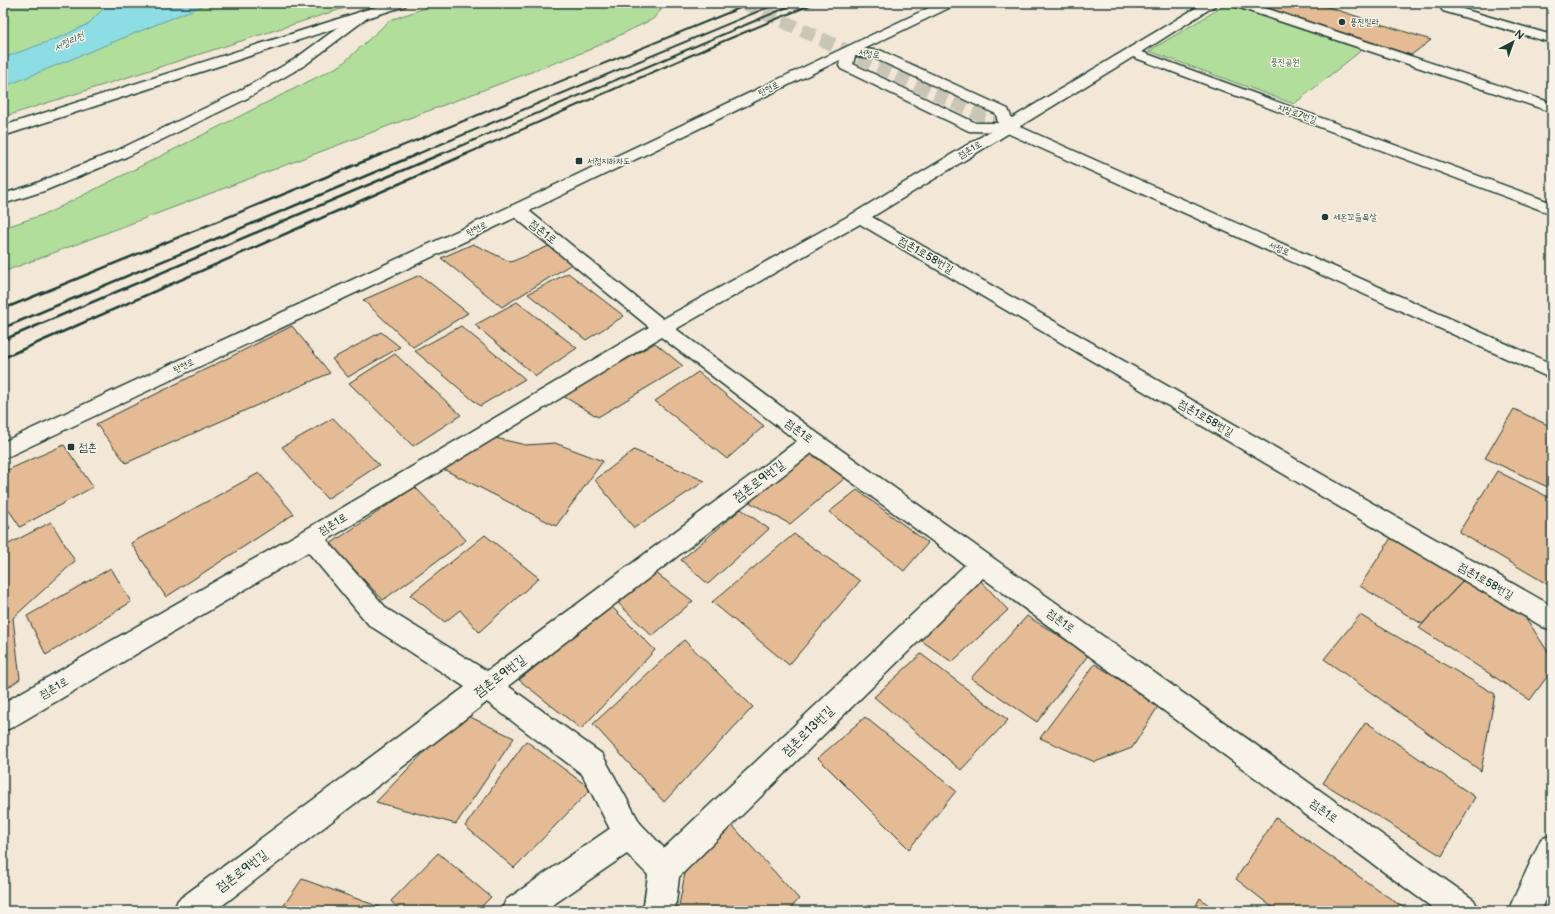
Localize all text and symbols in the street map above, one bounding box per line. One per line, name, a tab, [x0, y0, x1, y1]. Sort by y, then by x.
marker: 풍진빌라	[1337, 17, 1347, 27]
place label: 풍진빌라	[1350, 17, 1380, 28]
north arrow	[1493, 22, 1533, 62]
text: N	[1512, 27, 1527, 42]
water label: 서정리천	[52, 29, 87, 54]
street label: 서정로	[857, 47, 881, 61]
park label: 풍진공원	[1271, 57, 1299, 68]
street label: 탄현로	[757, 79, 781, 99]
street label: 지장로7번길	[1276, 102, 1319, 126]
street label: 점촌1로	[956, 139, 984, 161]
marker: 서정지하차도	[574, 156, 584, 166]
place label: 서정지하차도	[587, 156, 630, 167]
marker: 세온꼬들목살	[1320, 212, 1330, 222]
place label: 세온꼬들목살	[1333, 212, 1377, 223]
street label: 점촌1로	[527, 217, 559, 247]
street label: 탄현로	[465, 219, 489, 239]
street label: 점촌1로58번길	[896, 234, 956, 276]
street label: 서정로	[1267, 240, 1291, 258]
street label: 탄현로	[172, 356, 196, 376]
street label: 점촌1로58번길	[1176, 397, 1236, 439]
street label: 점촌1로	[783, 417, 815, 446]
place label: 점촌	[79, 441, 97, 454]
marker: 점촌	[66, 442, 76, 452]
street label: 점촌로9번길	[730, 457, 788, 505]
street label: 점촌1로	[316, 510, 350, 538]
street label: 점촌1로58번길	[1456, 560, 1516, 602]
street label: 점촌1로	[1045, 607, 1077, 635]
street label: 점촌로9번길	[471, 652, 529, 700]
street label: 점촌1로	[37, 675, 71, 701]
street label: 점촌로13번길	[779, 703, 837, 759]
street label: 점촌1로	[1308, 797, 1340, 825]
street label: 점촌로9번길	[213, 847, 271, 895]

